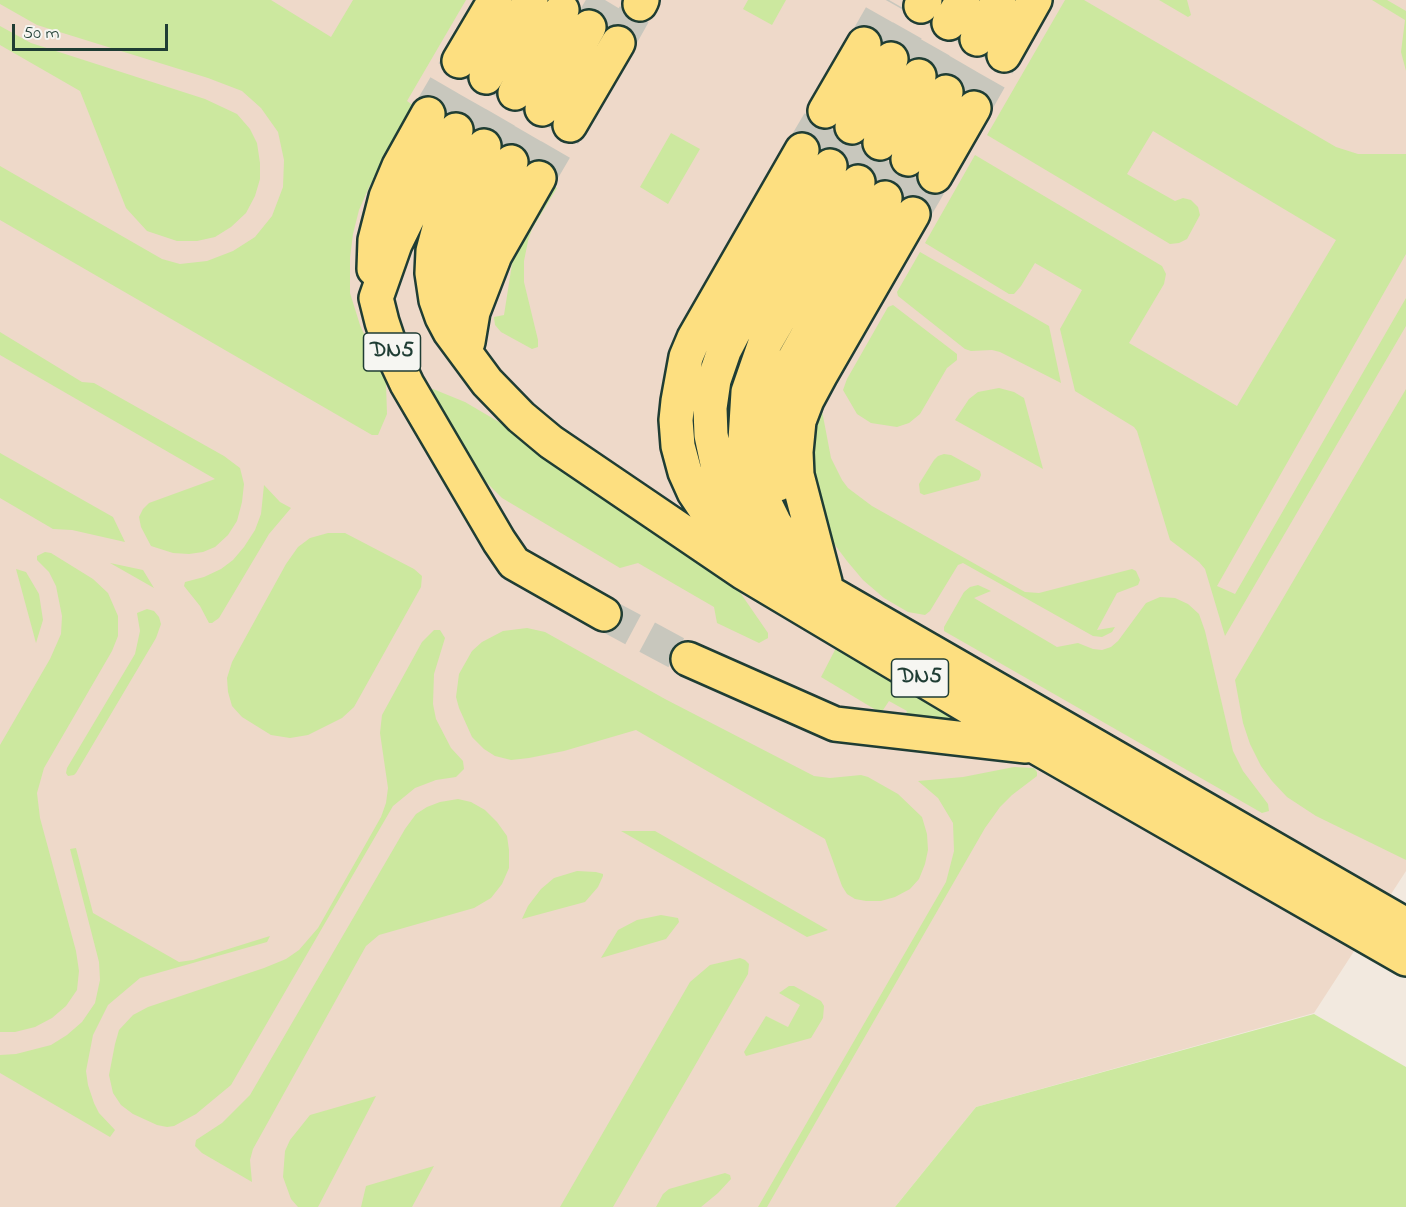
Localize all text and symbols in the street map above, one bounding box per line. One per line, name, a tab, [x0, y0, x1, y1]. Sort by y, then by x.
scale bar	[15, 12, 171, 50]
text: 50 m	[23, 21, 60, 47]
road number: DN5	[364, 333, 420, 371]
road number: DN5	[892, 659, 948, 697]

